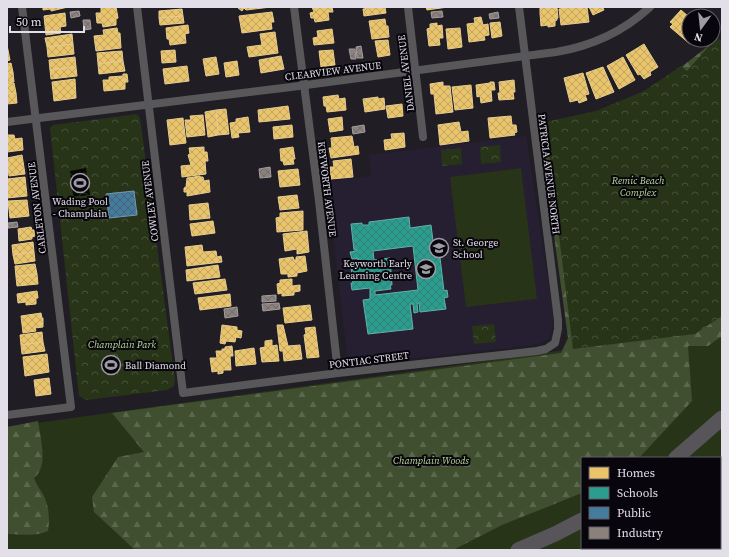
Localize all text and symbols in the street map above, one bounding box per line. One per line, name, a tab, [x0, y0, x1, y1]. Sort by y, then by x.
scale bar	[10, 8, 84, 34]
north arrow	[681, 8, 721, 48]
text: 50 m	[16, 14, 42, 30]
text: N	[693, 29, 704, 45]
street label: DANIEL AVENUE	[395, 34, 417, 112]
street label: CLEARVIEW AVENUE	[284, 59, 382, 83]
street label: PATRICIA AVENUE NORTH	[535, 113, 563, 235]
street label: KEYWORTH AVENUE	[315, 141, 339, 237]
street label: COWLEY AVENUE	[139, 160, 161, 242]
street label: CARLETON AVENUE	[25, 161, 49, 255]
sports icon: Wading Pool - Champlain	[69, 172, 91, 194]
park label: Remic Beach Complex	[611, 174, 665, 199]
place label: Wading Pool - Champlain	[52, 195, 108, 220]
place label: St. George School	[453, 236, 498, 261]
school or university icon: St. George School	[428, 237, 450, 259]
place label: Keyworth Early Learning Centre	[339, 257, 413, 282]
school or university icon: Keyworth Early Learning Centre	[415, 258, 437, 280]
park label: Champlain Park	[88, 338, 156, 351]
street label: PONTIAC STREET	[328, 349, 410, 371]
sports icon: Ball Diamond	[100, 354, 122, 376]
place label: Ball Diamond	[125, 359, 186, 372]
park label: Champlain Woods	[393, 454, 469, 467]
legend	[581, 457, 721, 549]
text: Homes	[617, 465, 655, 481]
text: Schools	[617, 485, 658, 501]
text: Public	[617, 505, 651, 521]
text: Industry	[617, 525, 664, 541]

